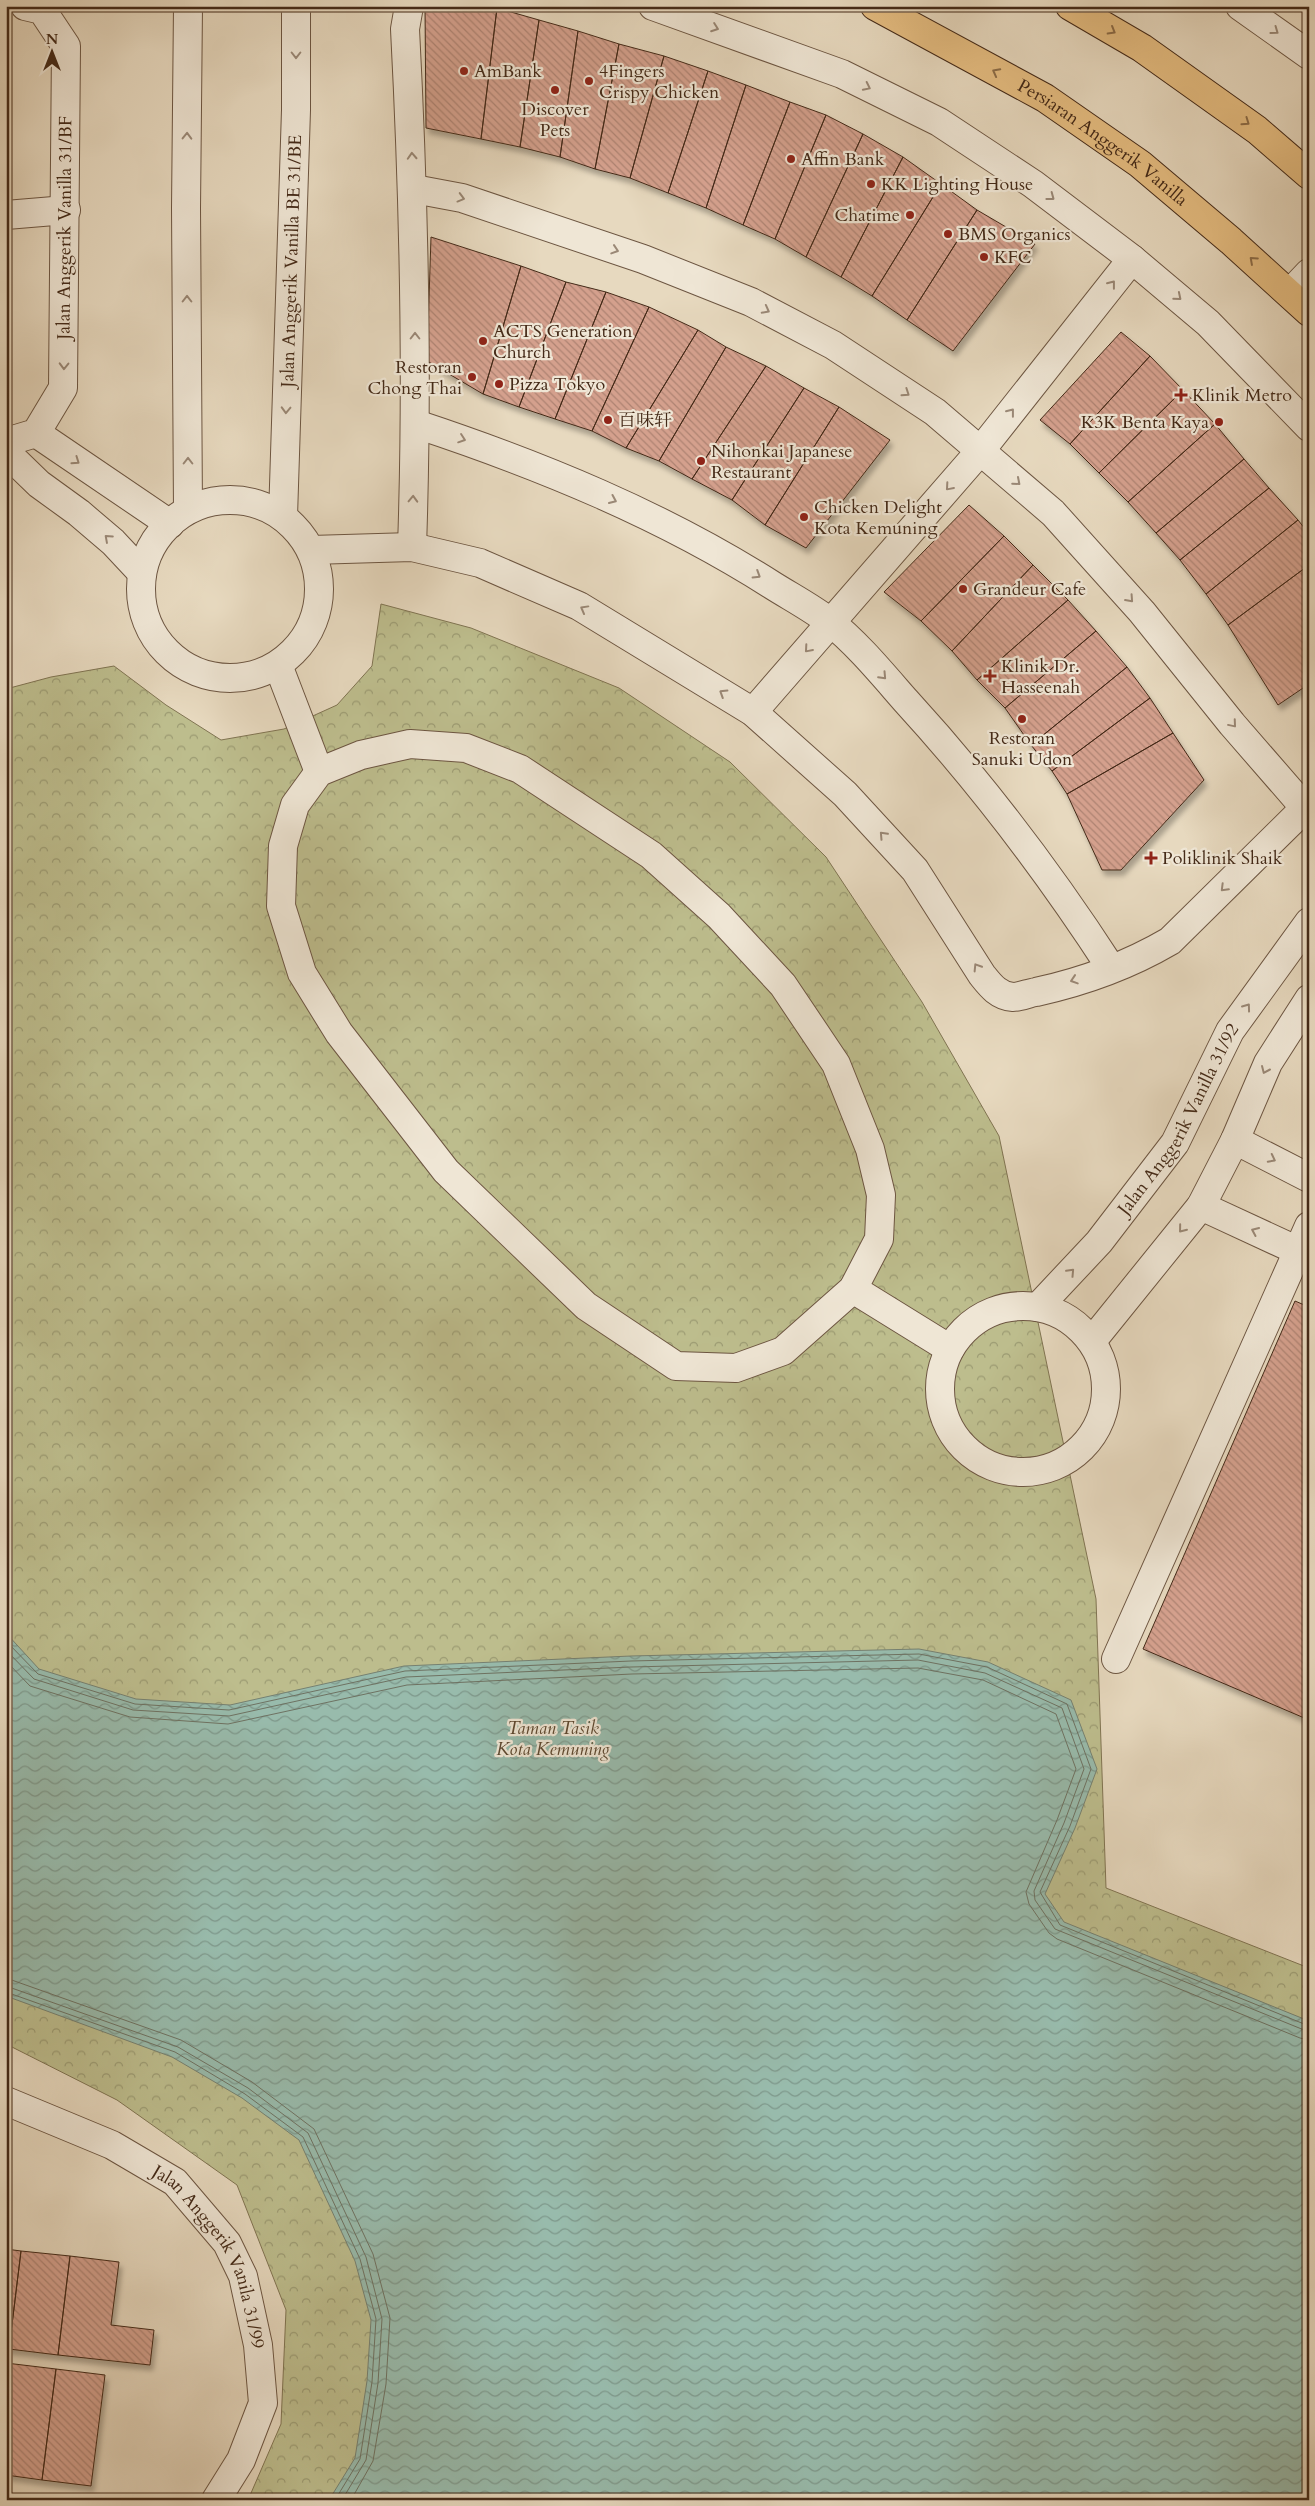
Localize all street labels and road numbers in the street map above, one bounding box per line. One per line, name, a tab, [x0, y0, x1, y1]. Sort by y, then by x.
street label: Persiaran Anggerik Vanilla	[1013, 73, 1194, 212]
street label: Jalan Anggerik Vanilla 31/BF	[51, 116, 78, 343]
street label: Jalan Anggerik Vanilla BE 31/BE	[275, 134, 308, 391]
street label: Jalan Anggerik Vanilla 31/92	[1110, 1018, 1244, 1223]
street label: Jalan Anggerik Vanila 31/99	[145, 2157, 271, 2351]

